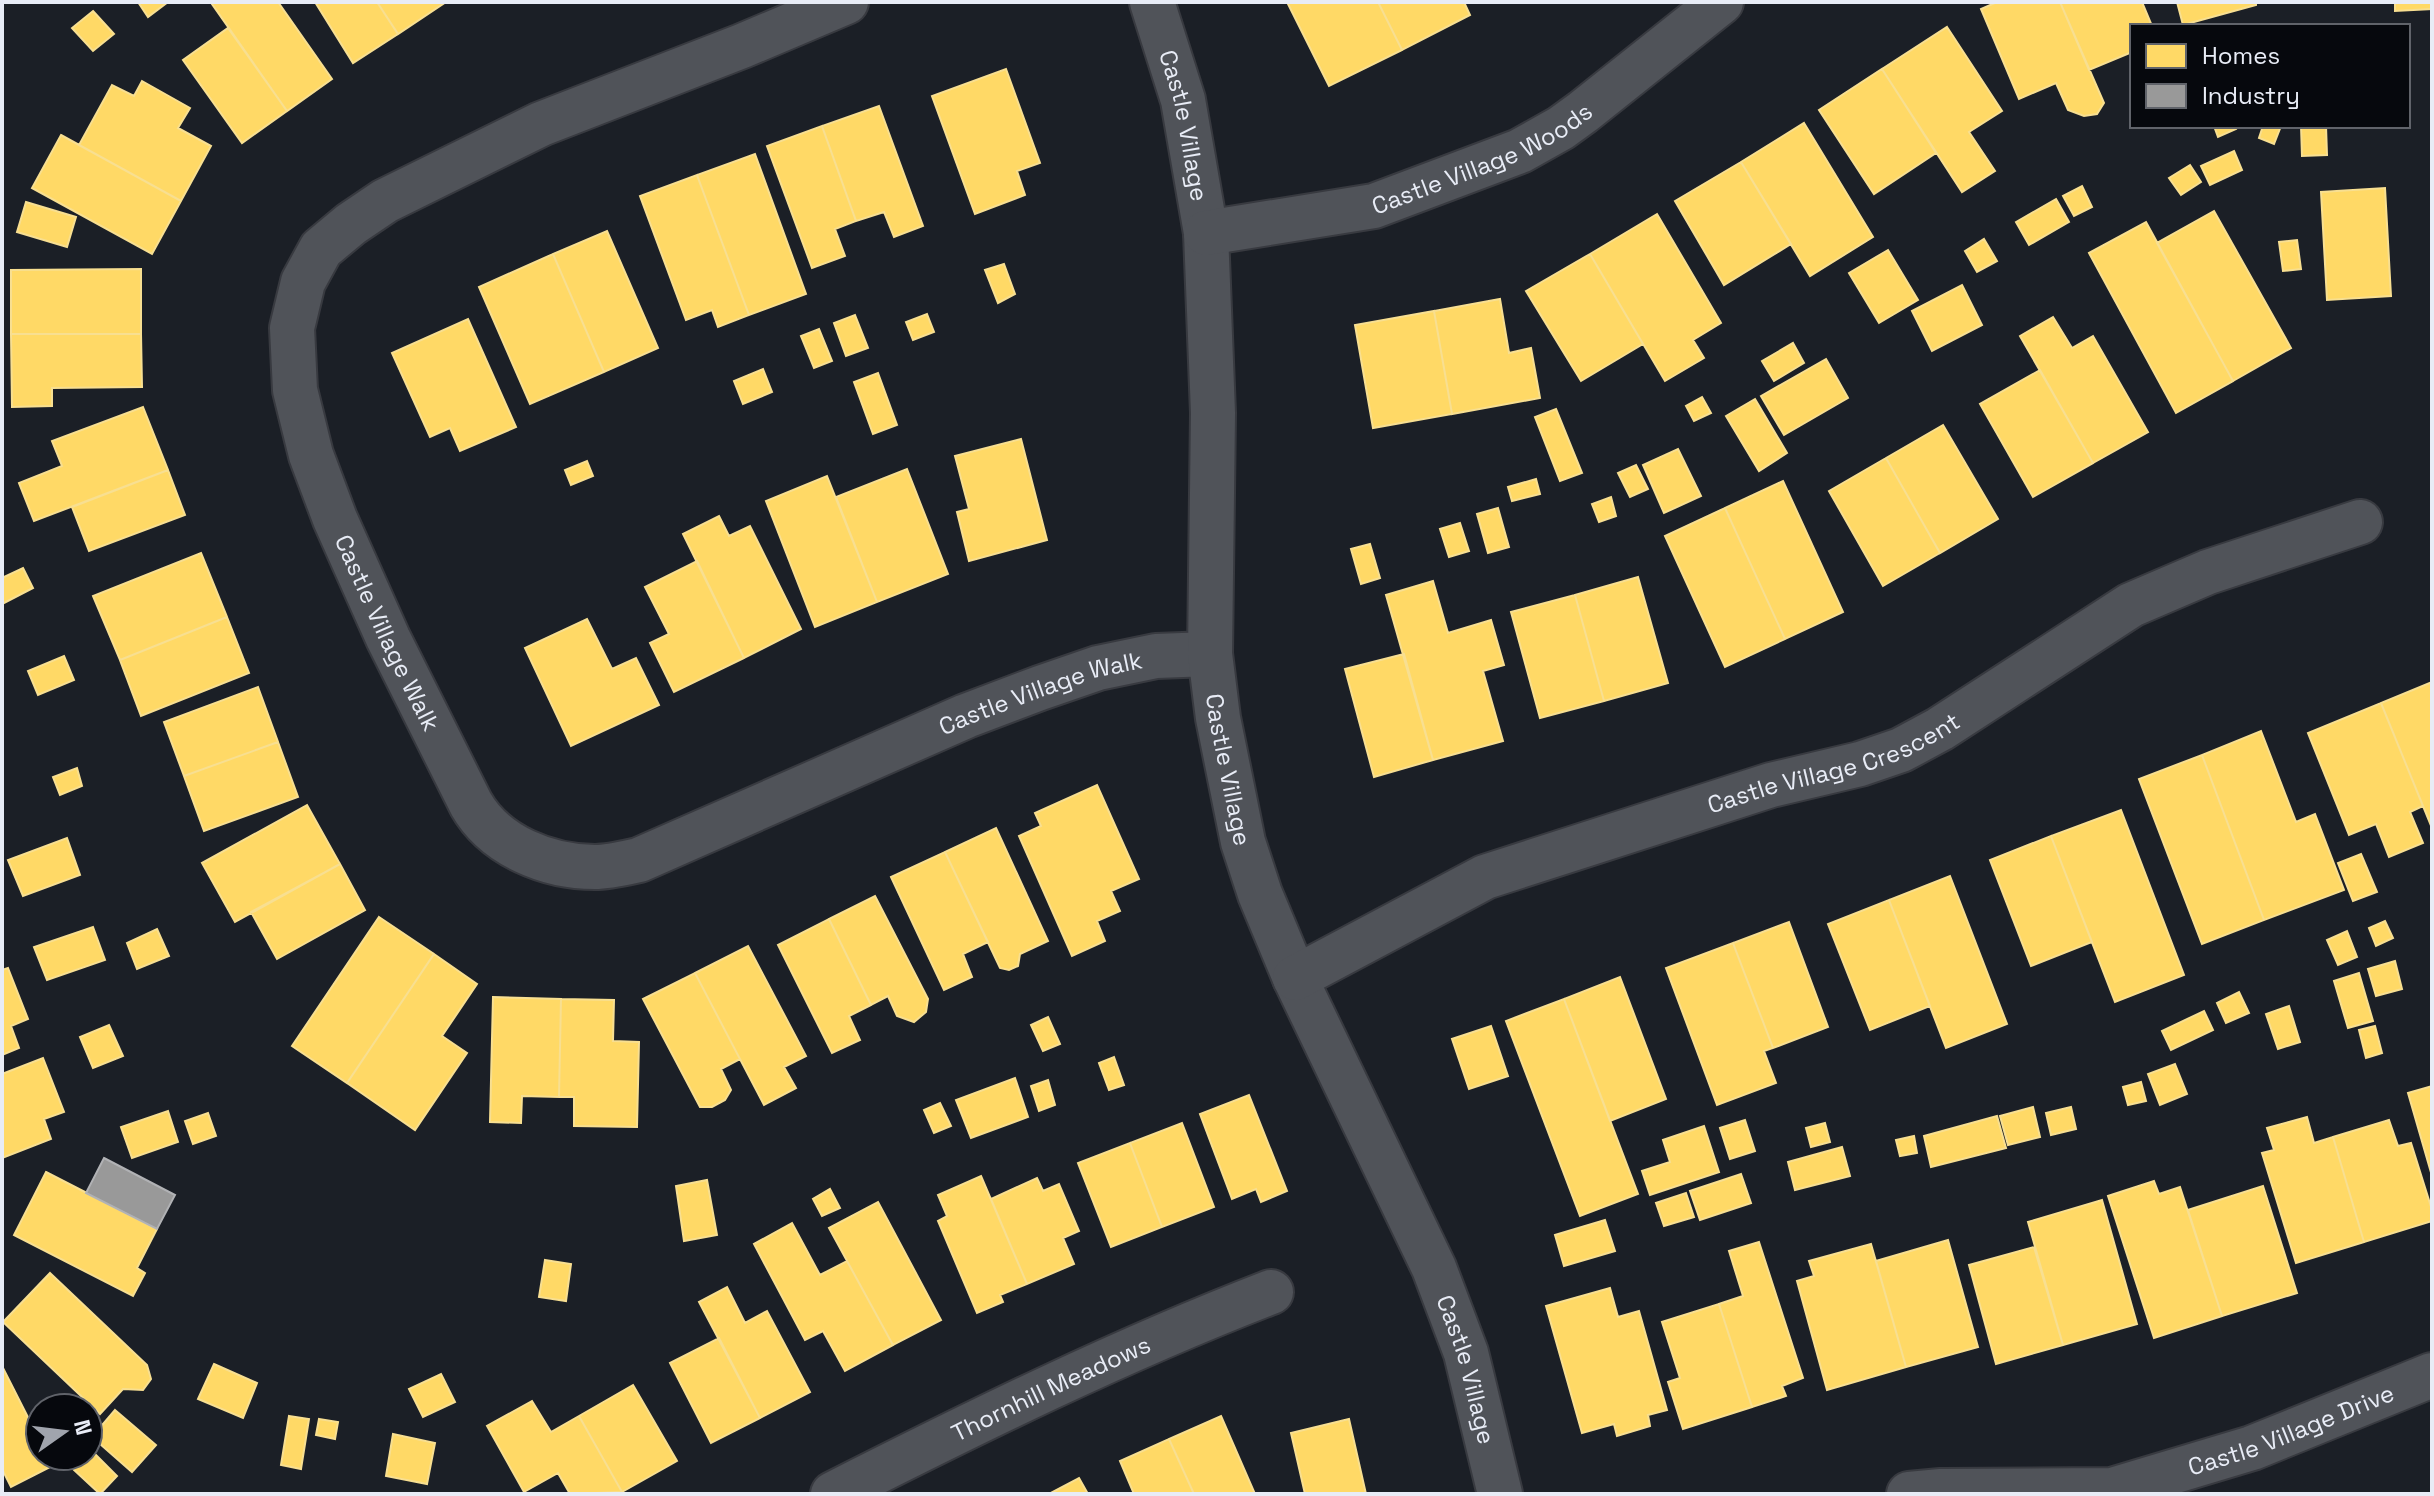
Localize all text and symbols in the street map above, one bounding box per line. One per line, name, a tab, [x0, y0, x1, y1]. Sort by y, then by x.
legend	[2130, 24, 2410, 128]
text: Homes	[2202, 40, 2280, 71]
street label: Castle Village	[1153, 46, 1216, 203]
text: Industry	[2202, 80, 2300, 111]
street label: Castle Village Woods	[1367, 96, 1598, 221]
street label: Castle Village Walk	[328, 529, 447, 736]
street label: Castle Village Walk	[934, 644, 1145, 742]
street label: Castle Village	[1200, 692, 1259, 848]
street label: Castle Village Crescent	[1703, 705, 1965, 820]
street label: Castle Village	[1430, 1290, 1503, 1447]
street label: Thornhill Meadows	[946, 1328, 1155, 1448]
street label: Castle Village Drive	[2184, 1377, 2398, 1482]
north arrow	[24, 1392, 104, 1472]
text: N	[68, 1417, 99, 1438]

